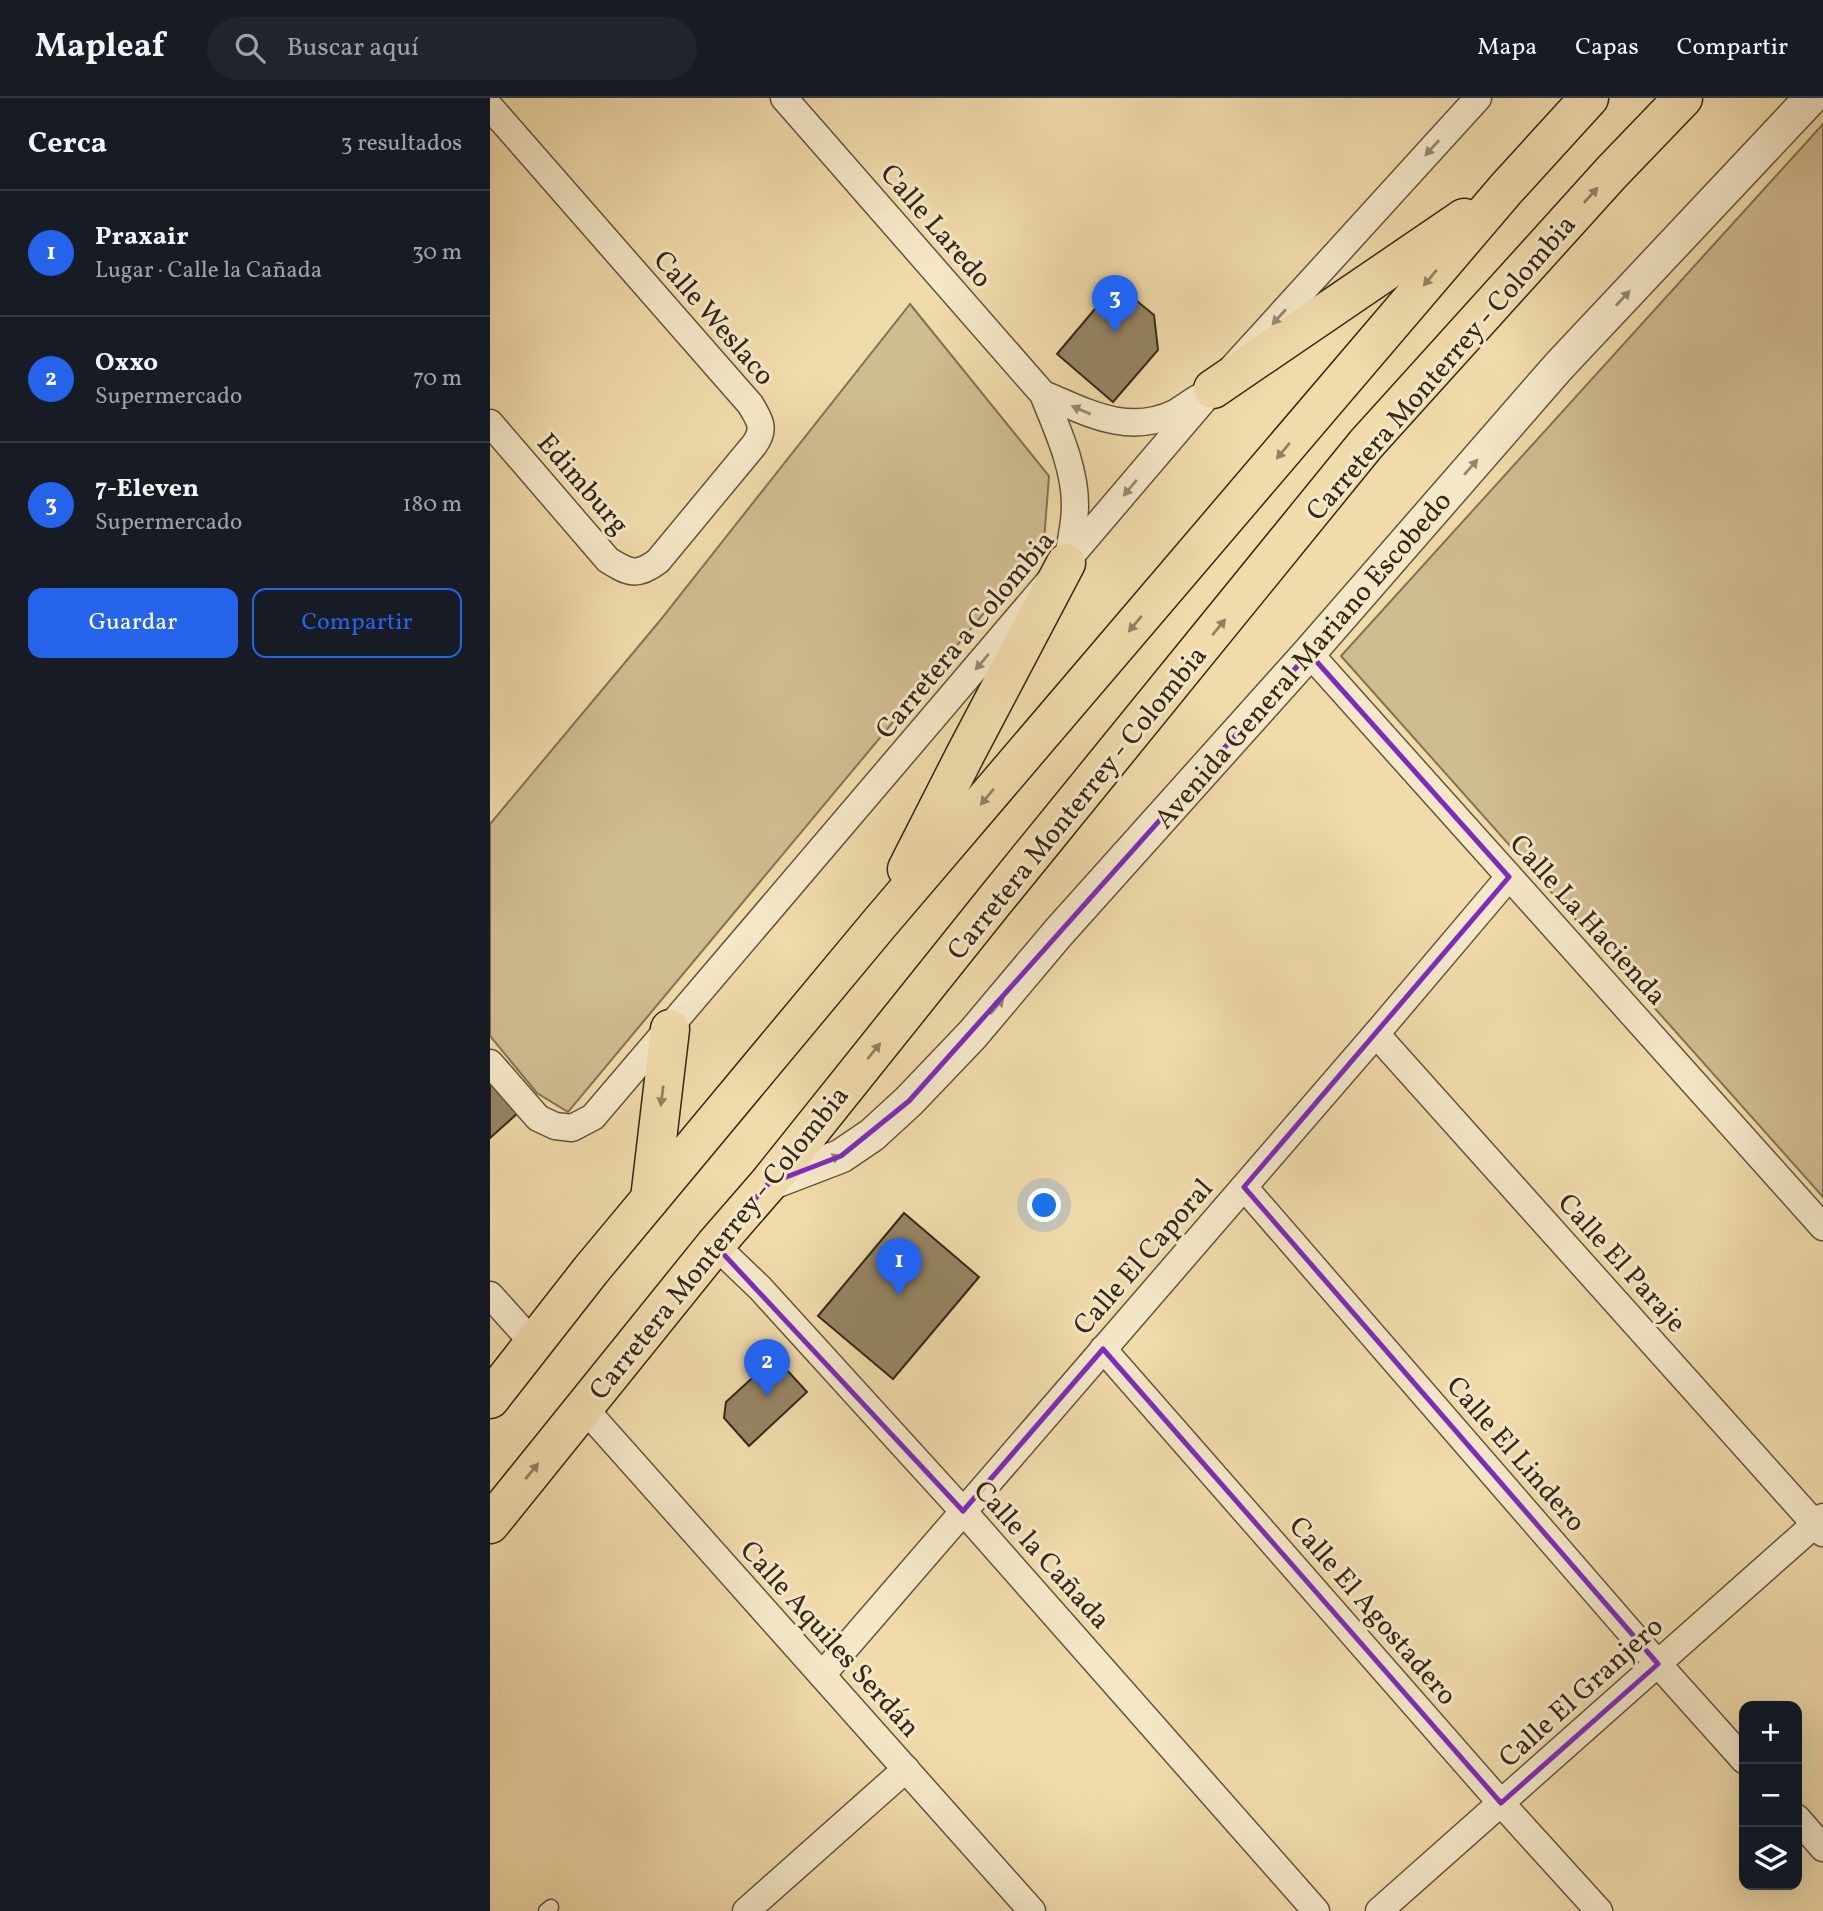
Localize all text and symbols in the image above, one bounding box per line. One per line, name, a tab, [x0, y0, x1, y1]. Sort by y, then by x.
search box	[207, 17, 697, 80]
text: Mapleaf	[35, 25, 165, 71]
icon: search	[231, 29, 269, 67]
text: Buscar aquí	[287, 30, 419, 66]
text: Mapa	[1477, 31, 1537, 65]
text: Capas	[1575, 31, 1639, 65]
text: Compartir	[1677, 31, 1788, 65]
text: Cerca	[28, 123, 107, 165]
text: 3 resultados	[341, 128, 462, 160]
one-way arrow	[1424, 139, 1440, 157]
street label: Calle Laredo	[870, 156, 1000, 297]
one-way arrow	[1583, 186, 1599, 204]
street label: Carretera Monterrey - Colombia	[1298, 207, 1586, 530]
text: Praxair	[95, 219, 188, 255]
text: 1	[46, 237, 56, 269]
text: 30 m	[412, 237, 462, 269]
street label: Calle Weslaco	[643, 243, 783, 395]
text: Lugar · Calle la Cañada	[95, 255, 322, 287]
one-way arrow	[1422, 269, 1438, 287]
pin: 3	[1092, 275, 1138, 333]
one-way arrow	[1615, 289, 1631, 307]
one-way arrow	[1272, 308, 1287, 325]
text: Oxxo	[95, 345, 158, 381]
text: 2	[45, 363, 57, 395]
text: 70 m	[413, 363, 462, 395]
text: Supermercado	[95, 381, 242, 413]
one-way arrow	[1071, 404, 1092, 415]
street label: Edimburg	[527, 425, 637, 544]
one-way arrow	[1275, 442, 1291, 460]
one-way arrow	[1463, 458, 1479, 476]
text: 7-Eleven	[95, 471, 199, 507]
one-way arrow	[1123, 480, 1138, 497]
street label: Avenida General Mariano Escobedo	[1146, 483, 1462, 838]
text: 3	[45, 489, 57, 521]
text: 180 m	[403, 489, 462, 521]
text: Supermercado	[95, 507, 242, 539]
street label: Carretera a Colombia	[867, 523, 1065, 748]
button: Guardar	[28, 588, 238, 658]
button: Compartir	[252, 588, 462, 658]
one-way arrow	[1128, 616, 1143, 633]
one-way arrow	[1211, 619, 1226, 637]
street label: Carretera Monterrey - Colombia	[939, 638, 1217, 969]
one-way arrow	[975, 653, 990, 670]
one-way arrow	[980, 789, 995, 806]
street label: Calle La Hacienda	[1499, 826, 1675, 1015]
one-way arrow	[989, 997, 1004, 1014]
one-way arrow	[866, 1042, 881, 1059]
street label: Carretera Monterrey - Colombia	[581, 1078, 859, 1409]
one-way arrow	[656, 1086, 667, 1108]
one-way arrow	[821, 1154, 842, 1165]
street label: Calle El Caporal	[1065, 1171, 1223, 1344]
street label: Calle El Paraje	[1548, 1185, 1694, 1342]
your location	[1027, 1188, 1061, 1222]
pin: 1	[876, 1238, 922, 1296]
pin: 2	[744, 1339, 790, 1397]
street label: Calle El Lindero	[1436, 1368, 1594, 1541]
one-way arrow	[525, 1462, 540, 1480]
street label: Calle la Cañada	[964, 1473, 1119, 1639]
street label: Calle El Agostadero	[1279, 1509, 1465, 1715]
street label: Calle Aquiles Serdán	[730, 1533, 928, 1747]
street label: Calle El Granjero	[1491, 1608, 1673, 1777]
map controls	[1739, 1701, 1802, 1890]
button: +	[1739, 1701, 1802, 1764]
button: −	[1739, 1764, 1802, 1827]
button: layers	[1739, 1827, 1802, 1890]

